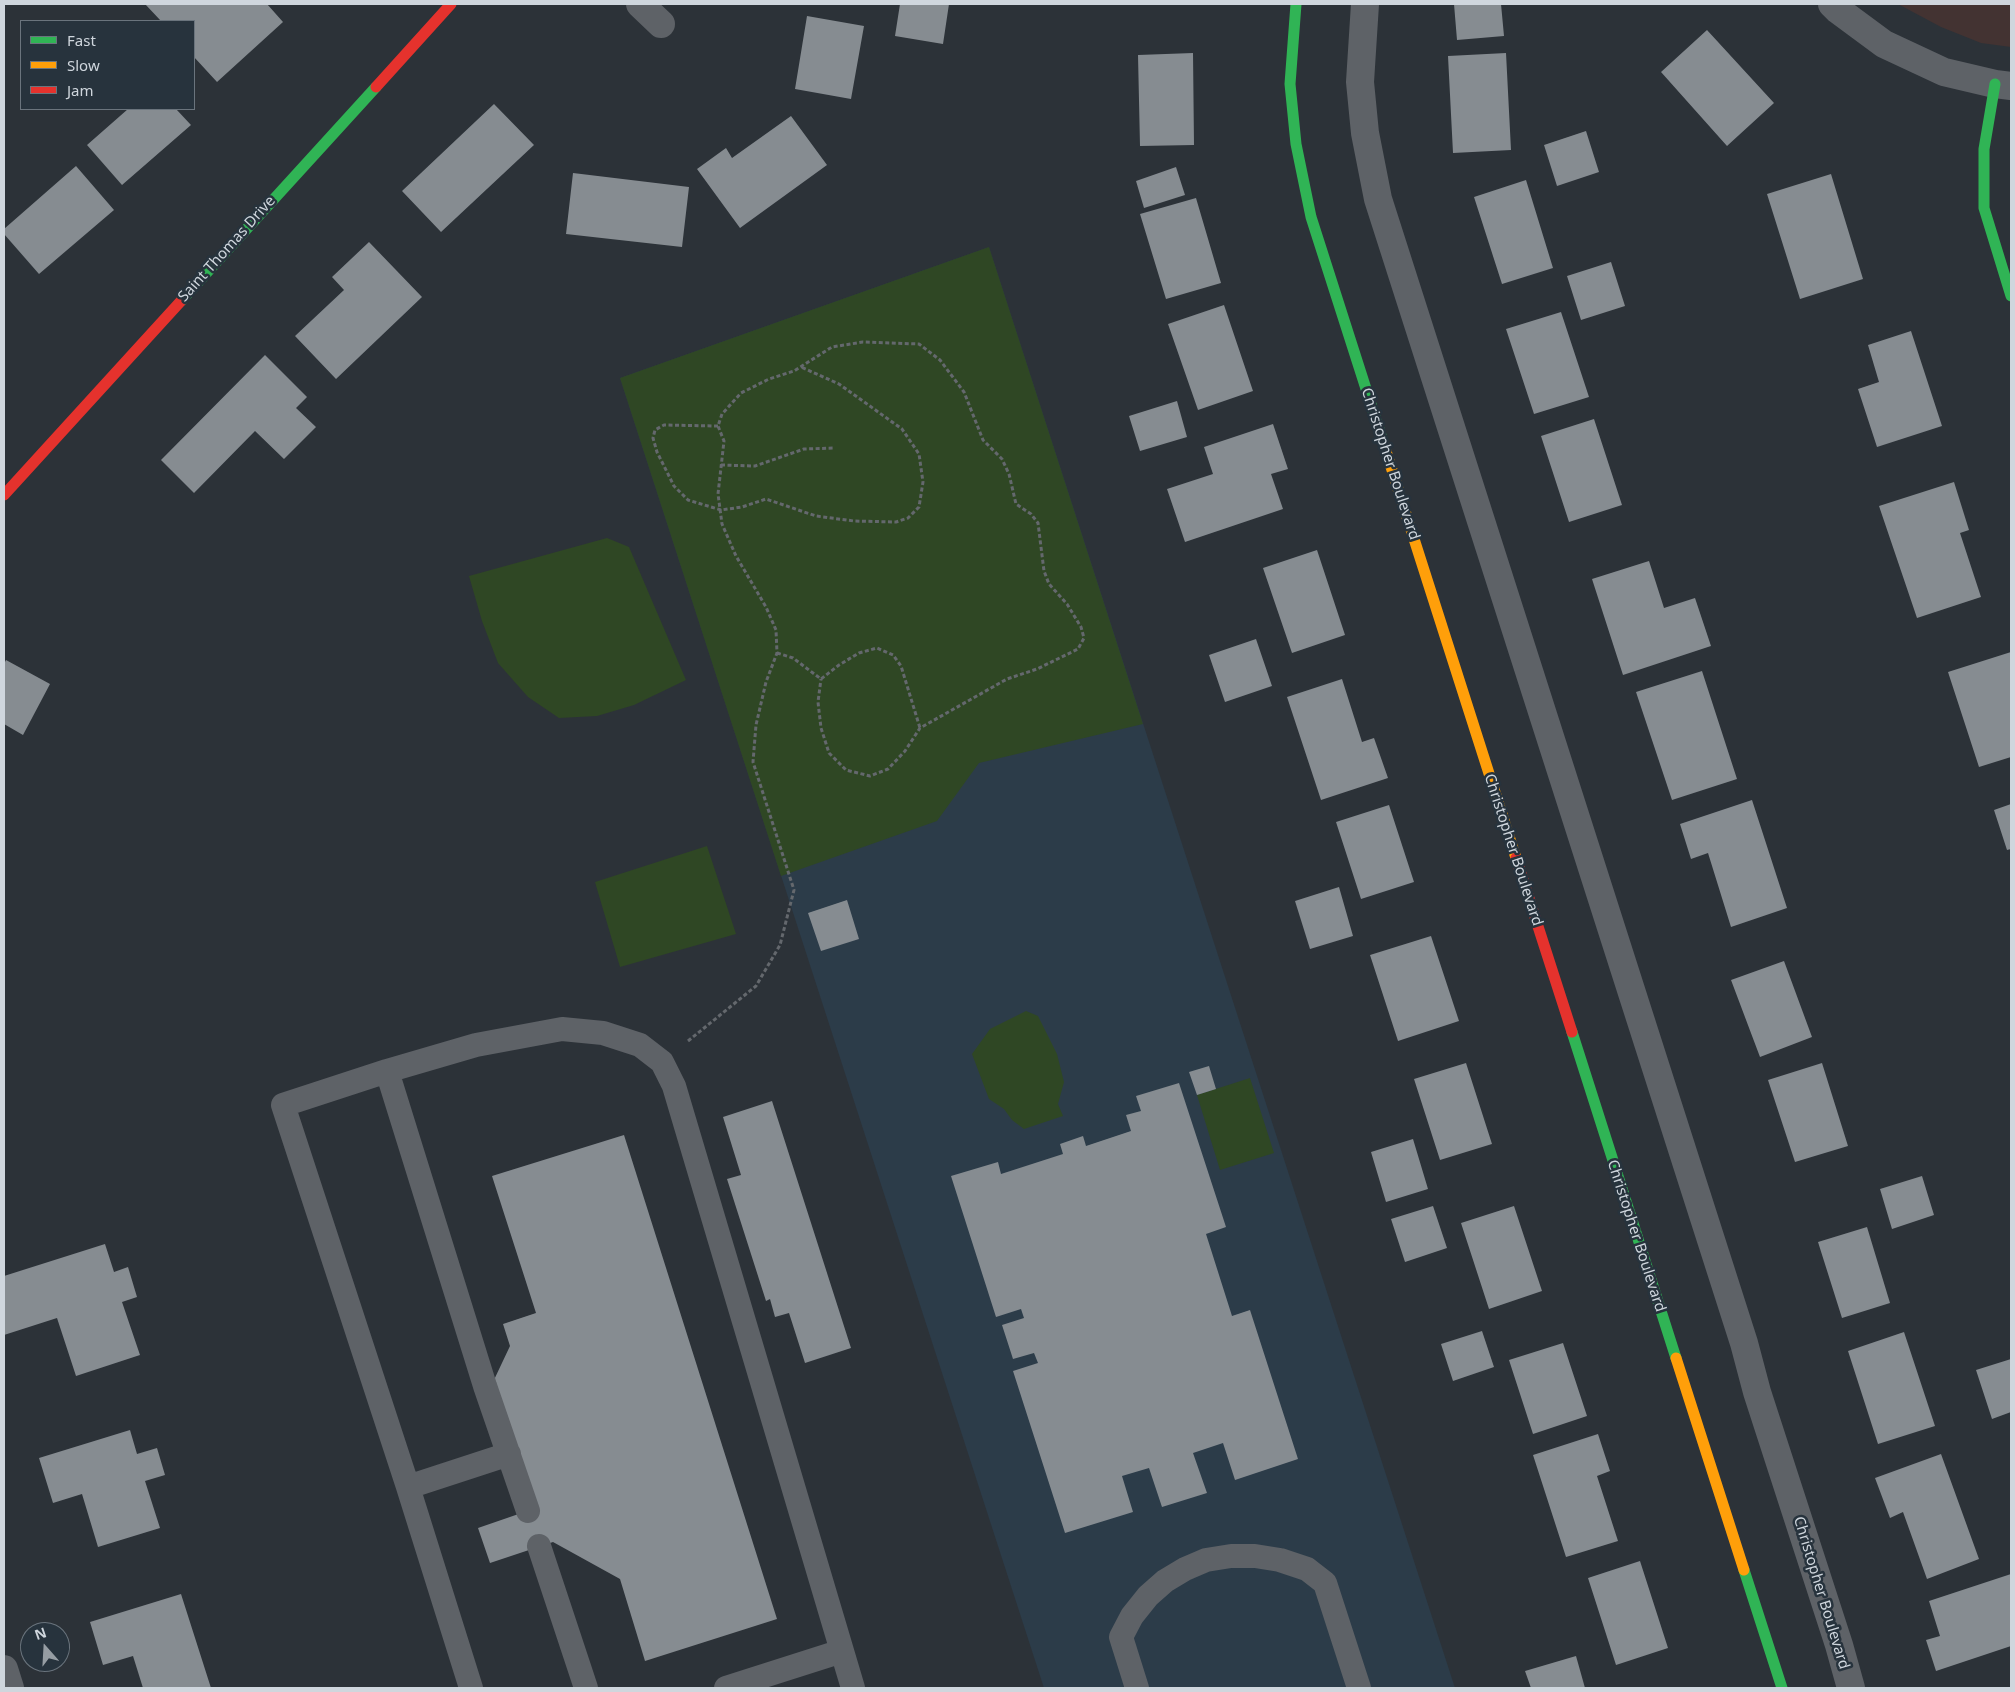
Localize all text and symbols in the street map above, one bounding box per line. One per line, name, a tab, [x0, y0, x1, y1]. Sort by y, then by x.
legend	[20, 20, 195, 110]
text: Fast	[67, 30, 96, 50]
text: Slow	[67, 55, 100, 75]
text: Jam	[67, 80, 94, 100]
street label: Saint Thomas Drive	[175, 192, 279, 306]
street label: Christopher Boulevard	[1357, 386, 1423, 542]
street label: Christopher Boulevard	[1480, 772, 1546, 928]
street label: Christopher Boulevard	[1603, 1158, 1669, 1314]
street label: Christopher Boulevard	[1789, 1514, 1853, 1672]
north arrow	[20, 1622, 70, 1672]
text: N	[32, 1622, 49, 1644]

